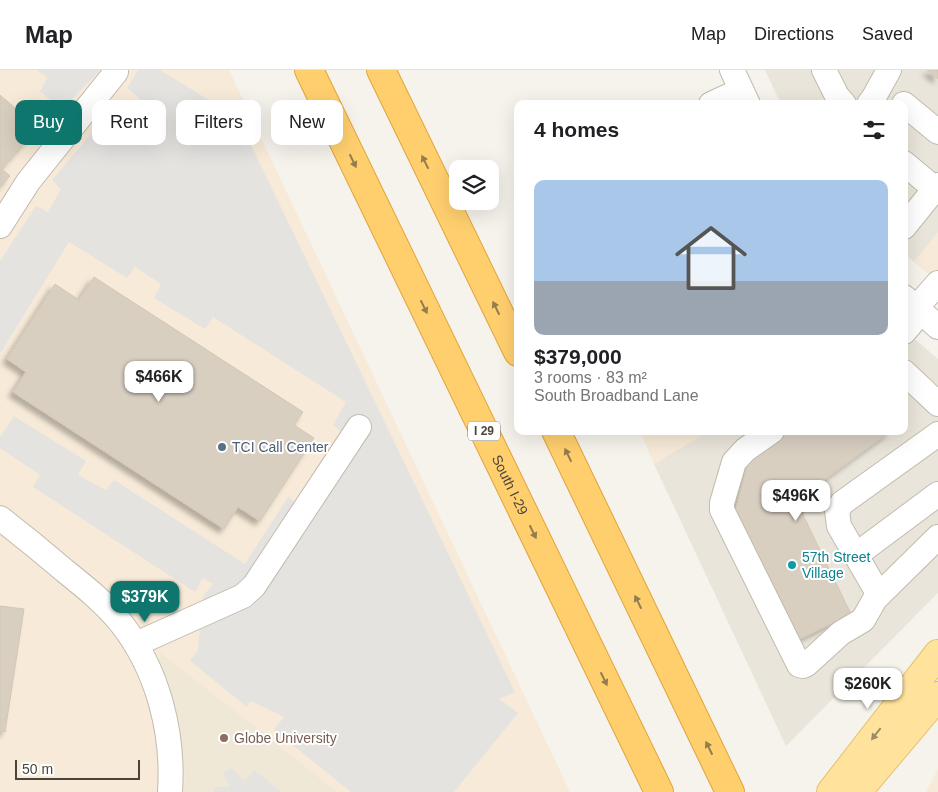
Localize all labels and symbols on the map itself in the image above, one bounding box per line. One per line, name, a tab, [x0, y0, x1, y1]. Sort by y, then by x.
one-way arrow	[350, 154, 358, 168]
one-way arrow	[421, 155, 429, 169]
one-way arrow	[420, 300, 428, 314]
one-way arrow	[492, 301, 500, 315]
pin: $466K	[124, 360, 194, 403]
road number: I 29	[468, 422, 500, 441]
place label: TCI Call Center	[232, 439, 329, 455]
marker: TCI Call Center	[216, 441, 228, 453]
one-way arrow	[563, 448, 572, 463]
street label: South I-29	[489, 452, 531, 518]
pin: $496K	[761, 480, 831, 522]
one-way arrow	[529, 525, 537, 539]
place label: 57th Street Village	[802, 549, 871, 581]
marker: 57th Street Village	[786, 559, 798, 571]
pin: $379K	[110, 580, 180, 623]
one-way arrow	[634, 595, 642, 609]
pin: $260K	[833, 668, 903, 710]
one-way arrow	[600, 671, 608, 686]
one-way arrow	[871, 728, 881, 741]
place label: Globe University	[234, 730, 337, 746]
marker: Globe University	[218, 732, 230, 744]
one-way arrow	[705, 741, 713, 755]
scale bar	[15, 757, 140, 780]

